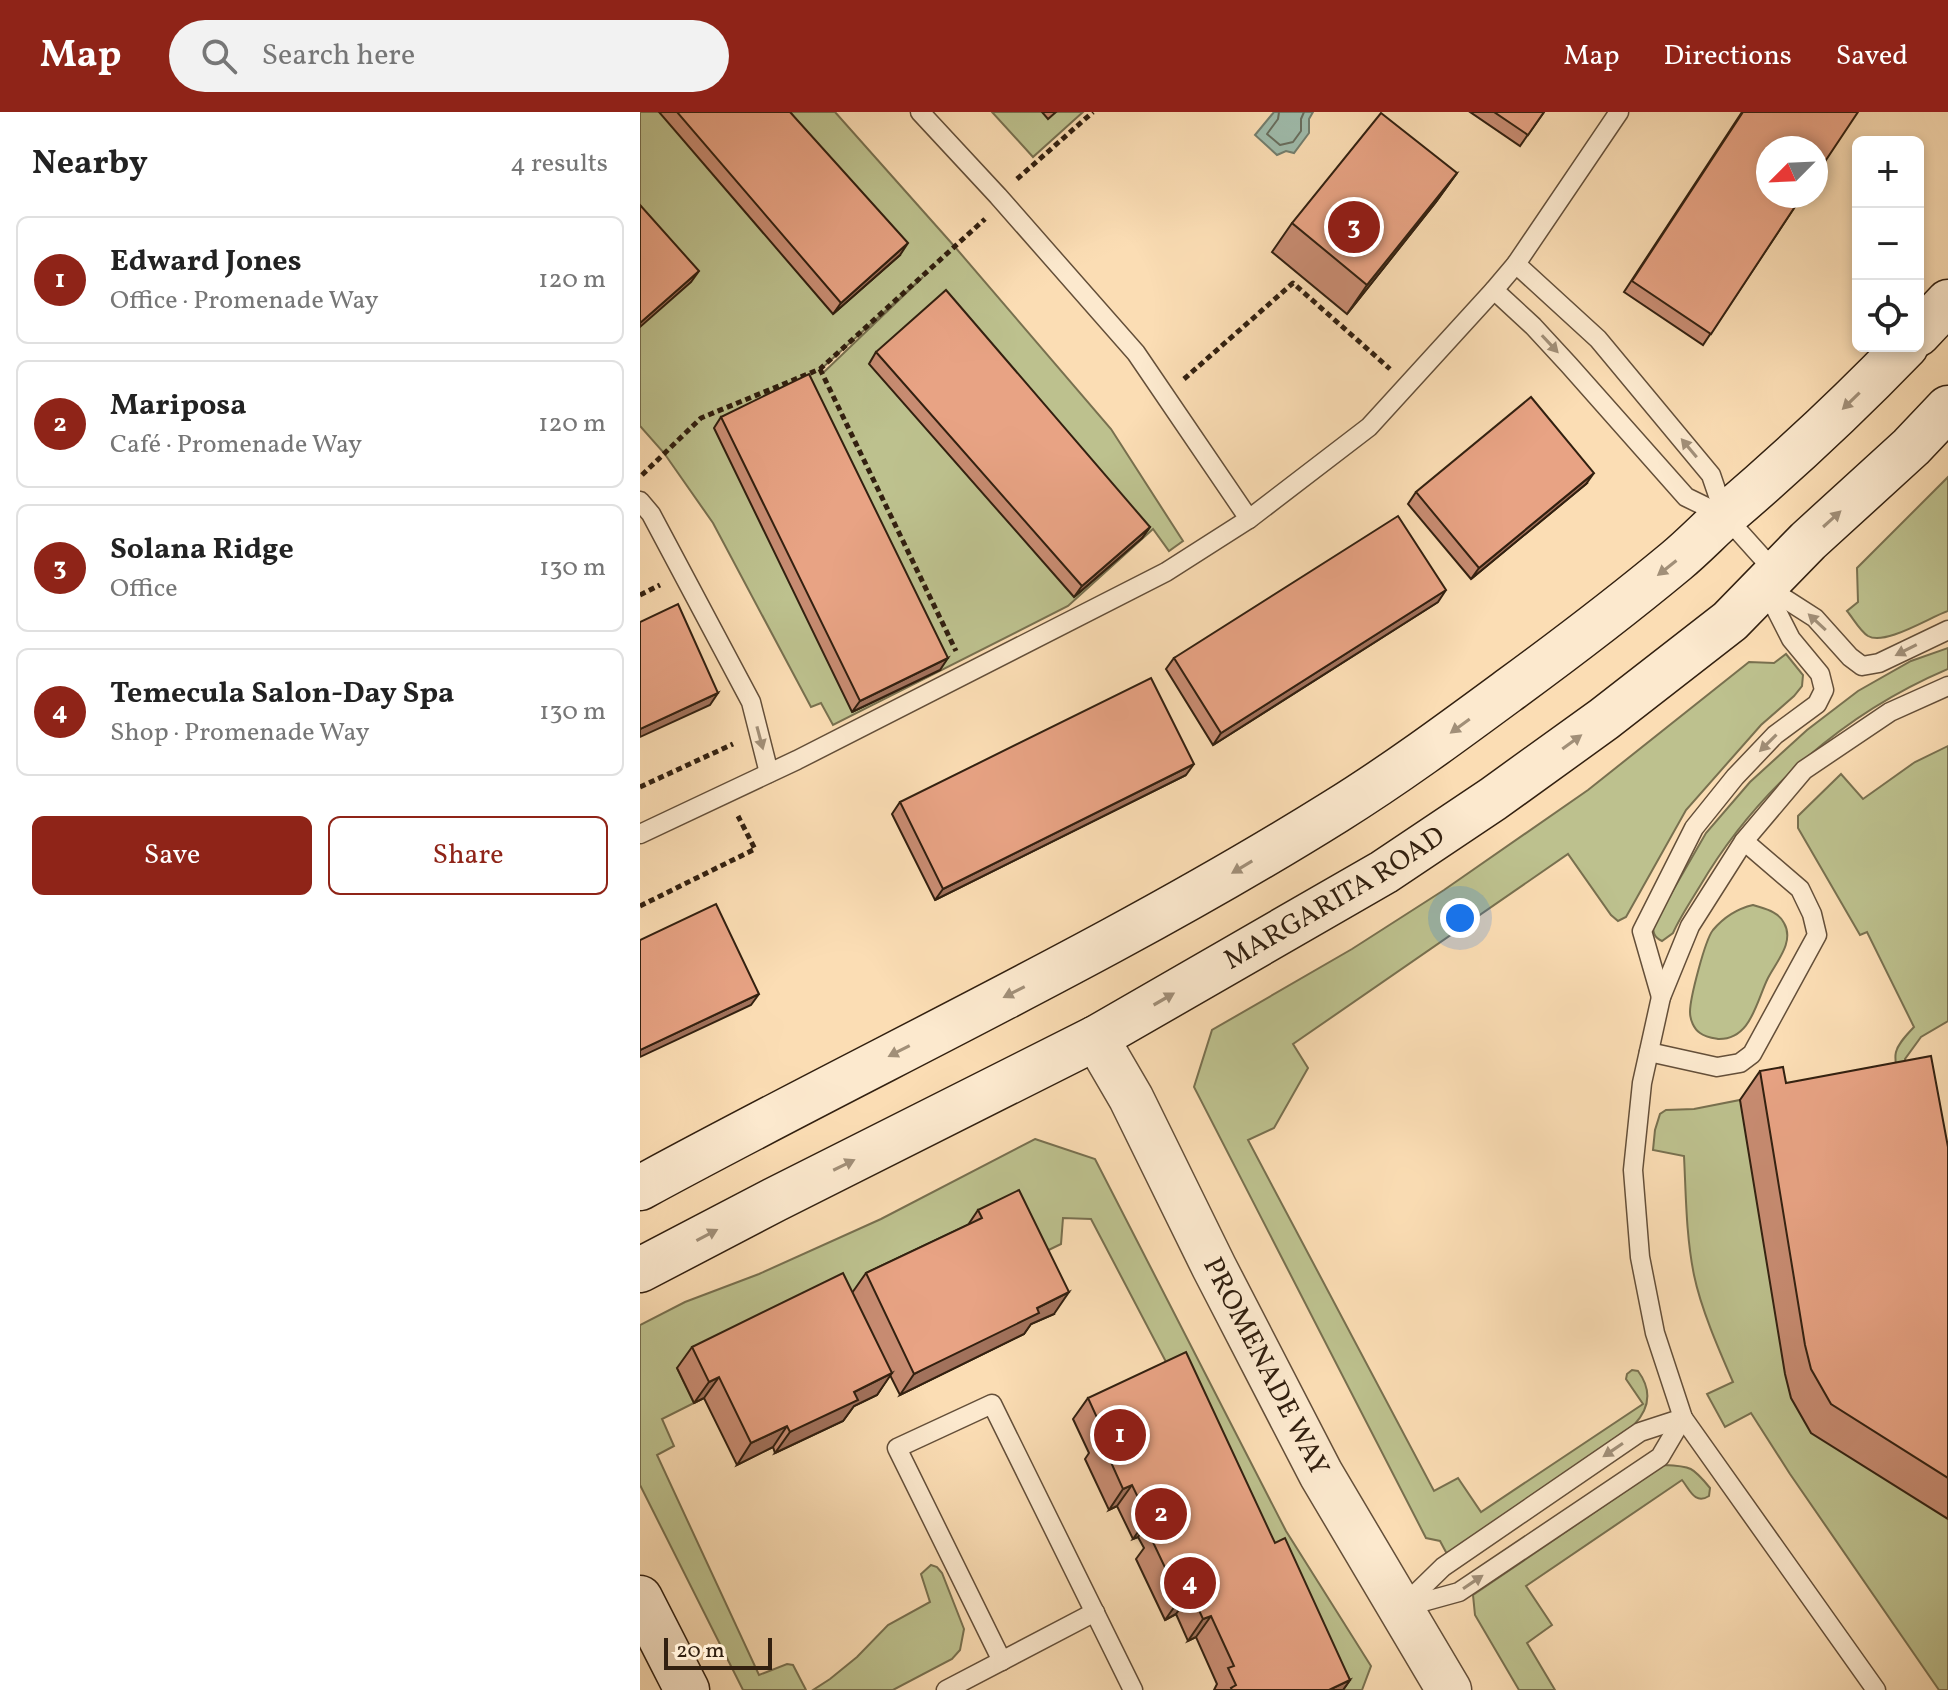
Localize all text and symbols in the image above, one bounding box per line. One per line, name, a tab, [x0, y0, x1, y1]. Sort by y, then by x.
search box	[169, 20, 729, 92]
text: Map	[40, 30, 121, 83]
icon: search	[197, 34, 241, 78]
text: Search here	[261, 35, 415, 77]
text: Map	[1564, 37, 1620, 76]
text: Directions	[1664, 37, 1792, 76]
text: Saved	[1836, 37, 1908, 76]
north arrow	[1756, 136, 1828, 208]
map controls	[1852, 136, 1924, 352]
button: +	[1852, 136, 1924, 208]
text: Nearby	[32, 141, 148, 188]
text: 4 results	[510, 146, 608, 182]
pin: 3	[1328, 197, 1380, 257]
button: −	[1852, 208, 1924, 280]
text: Edward Jones	[110, 241, 302, 283]
text: 1	[55, 262, 65, 298]
text: 120 m	[538, 262, 606, 298]
button: locate	[1852, 280, 1924, 352]
text: Office · Promenade Way	[110, 283, 379, 319]
one-way arrow	[1541, 334, 1559, 353]
text: Mariposa	[110, 385, 247, 427]
one-way arrow	[1842, 391, 1861, 410]
text: 2	[53, 406, 67, 442]
text: 120 m	[538, 406, 606, 442]
text: Café · Promenade Way	[110, 427, 362, 463]
one-way arrow	[1681, 438, 1698, 458]
one-way arrow	[1822, 511, 1841, 529]
text: Solana Ridge	[110, 529, 294, 571]
text: 3	[53, 550, 67, 586]
text: 130 m	[539, 550, 606, 586]
one-way arrow	[1657, 560, 1677, 576]
text: Office	[110, 571, 178, 607]
one-way arrow	[1808, 613, 1827, 631]
one-way arrow	[1894, 643, 1917, 657]
text: Temecula Salon-Day Spa	[110, 673, 455, 715]
text: 4	[52, 694, 68, 730]
text: 130 m	[539, 694, 606, 730]
text: Shop · Promenade Way	[110, 715, 370, 751]
one-way arrow	[1450, 718, 1471, 733]
one-way arrow	[755, 725, 767, 750]
one-way arrow	[1759, 733, 1778, 752]
one-way arrow	[1561, 734, 1583, 750]
button: Save	[32, 816, 312, 895]
button: Share	[328, 816, 608, 895]
street label: MARGARITA ROAD	[1217, 817, 1453, 980]
one-way arrow	[1231, 860, 1253, 874]
your location	[1440, 898, 1480, 938]
one-way arrow	[1002, 985, 1025, 999]
one-way arrow	[1153, 992, 1175, 1006]
one-way arrow	[888, 1043, 910, 1057]
one-way arrow	[832, 1158, 855, 1172]
one-way arrow	[695, 1228, 718, 1241]
street label: PROMENADE WAY	[1193, 1251, 1338, 1483]
pin: 1	[1094, 1405, 1146, 1465]
one-way arrow	[1603, 1442, 1624, 1457]
pin: 2	[1135, 1484, 1187, 1544]
pin: 4	[1164, 1553, 1216, 1613]
one-way arrow	[1463, 1575, 1484, 1590]
scale bar	[664, 1634, 772, 1670]
text: 20 m	[676, 1636, 725, 1667]

